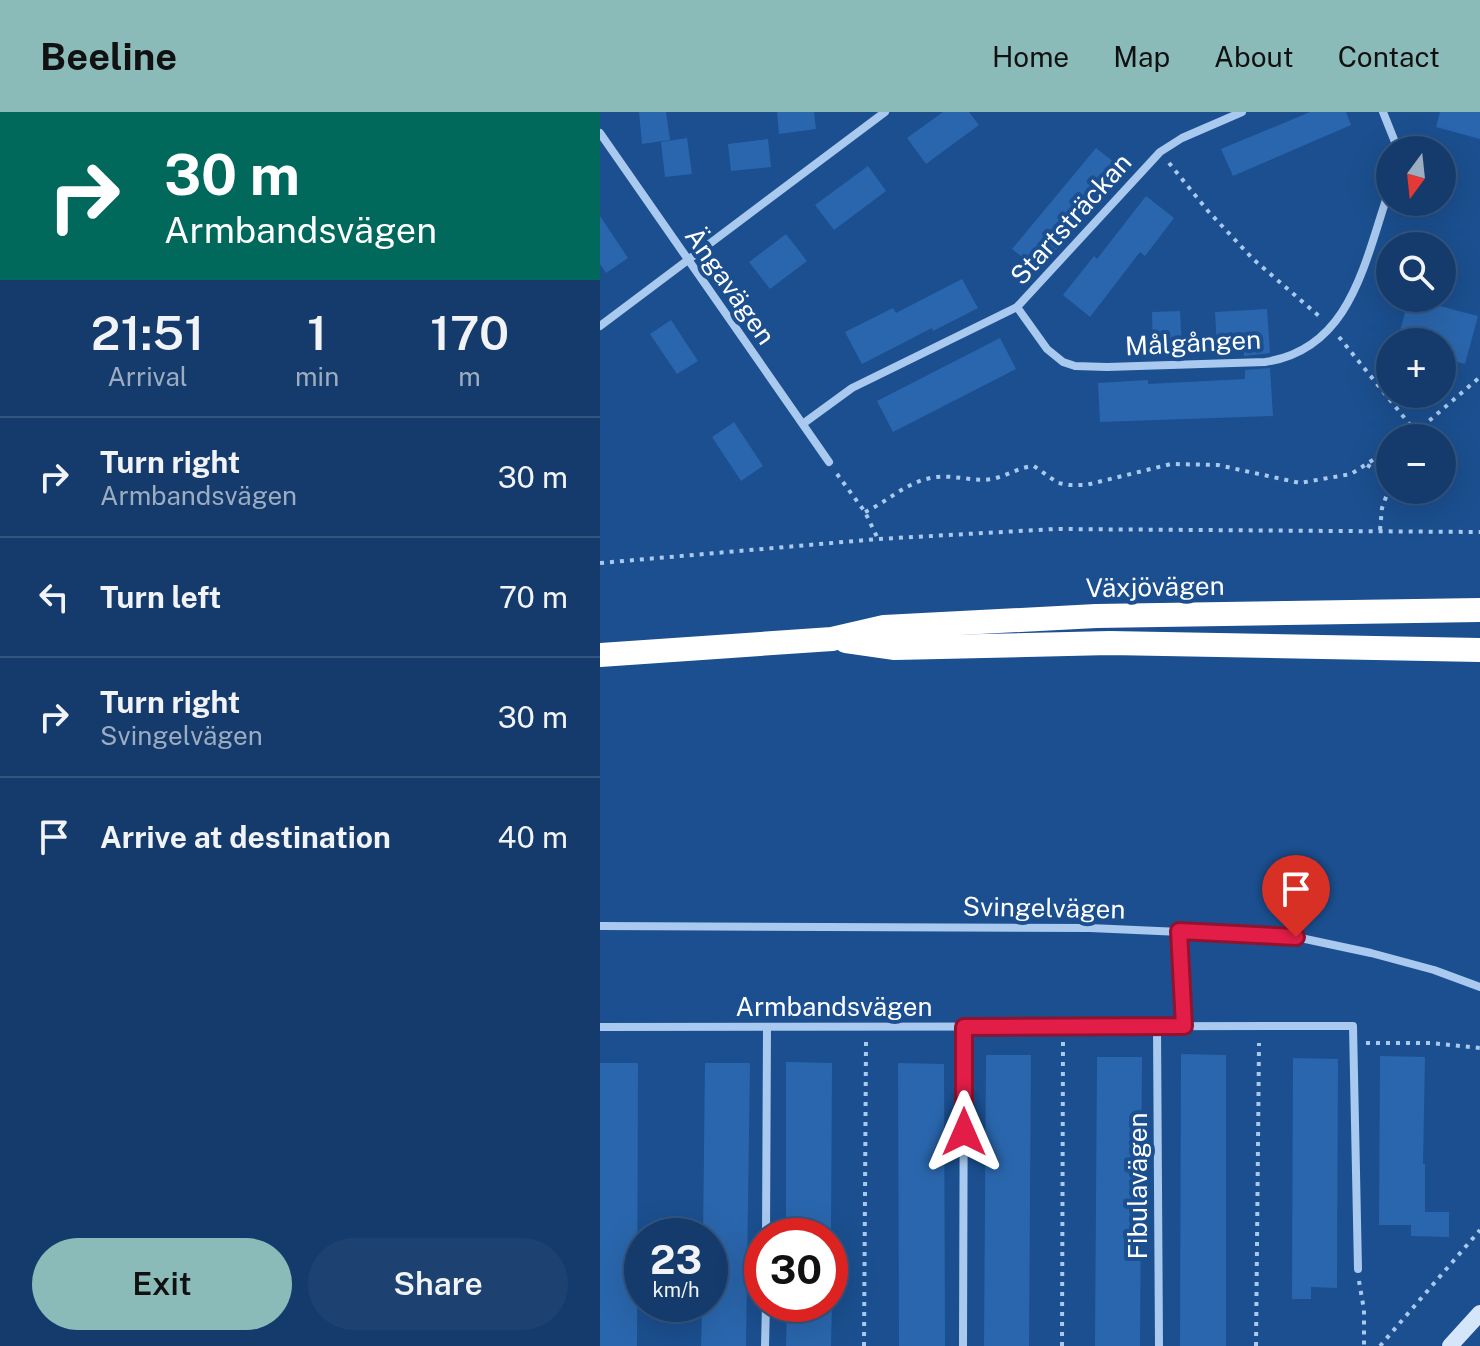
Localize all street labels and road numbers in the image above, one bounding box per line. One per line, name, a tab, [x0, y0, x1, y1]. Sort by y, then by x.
street label: Startsträckan	[1004, 147, 1138, 291]
street label: Ängavägen	[679, 221, 782, 350]
street label: Målgången	[1124, 323, 1262, 362]
street label: Växjövägen	[1085, 570, 1225, 603]
street label: Svingelvägen	[962, 891, 1126, 924]
street label: Armbandsvägen	[735, 991, 933, 1022]
street label: Fibulavägen	[1122, 1112, 1153, 1260]

